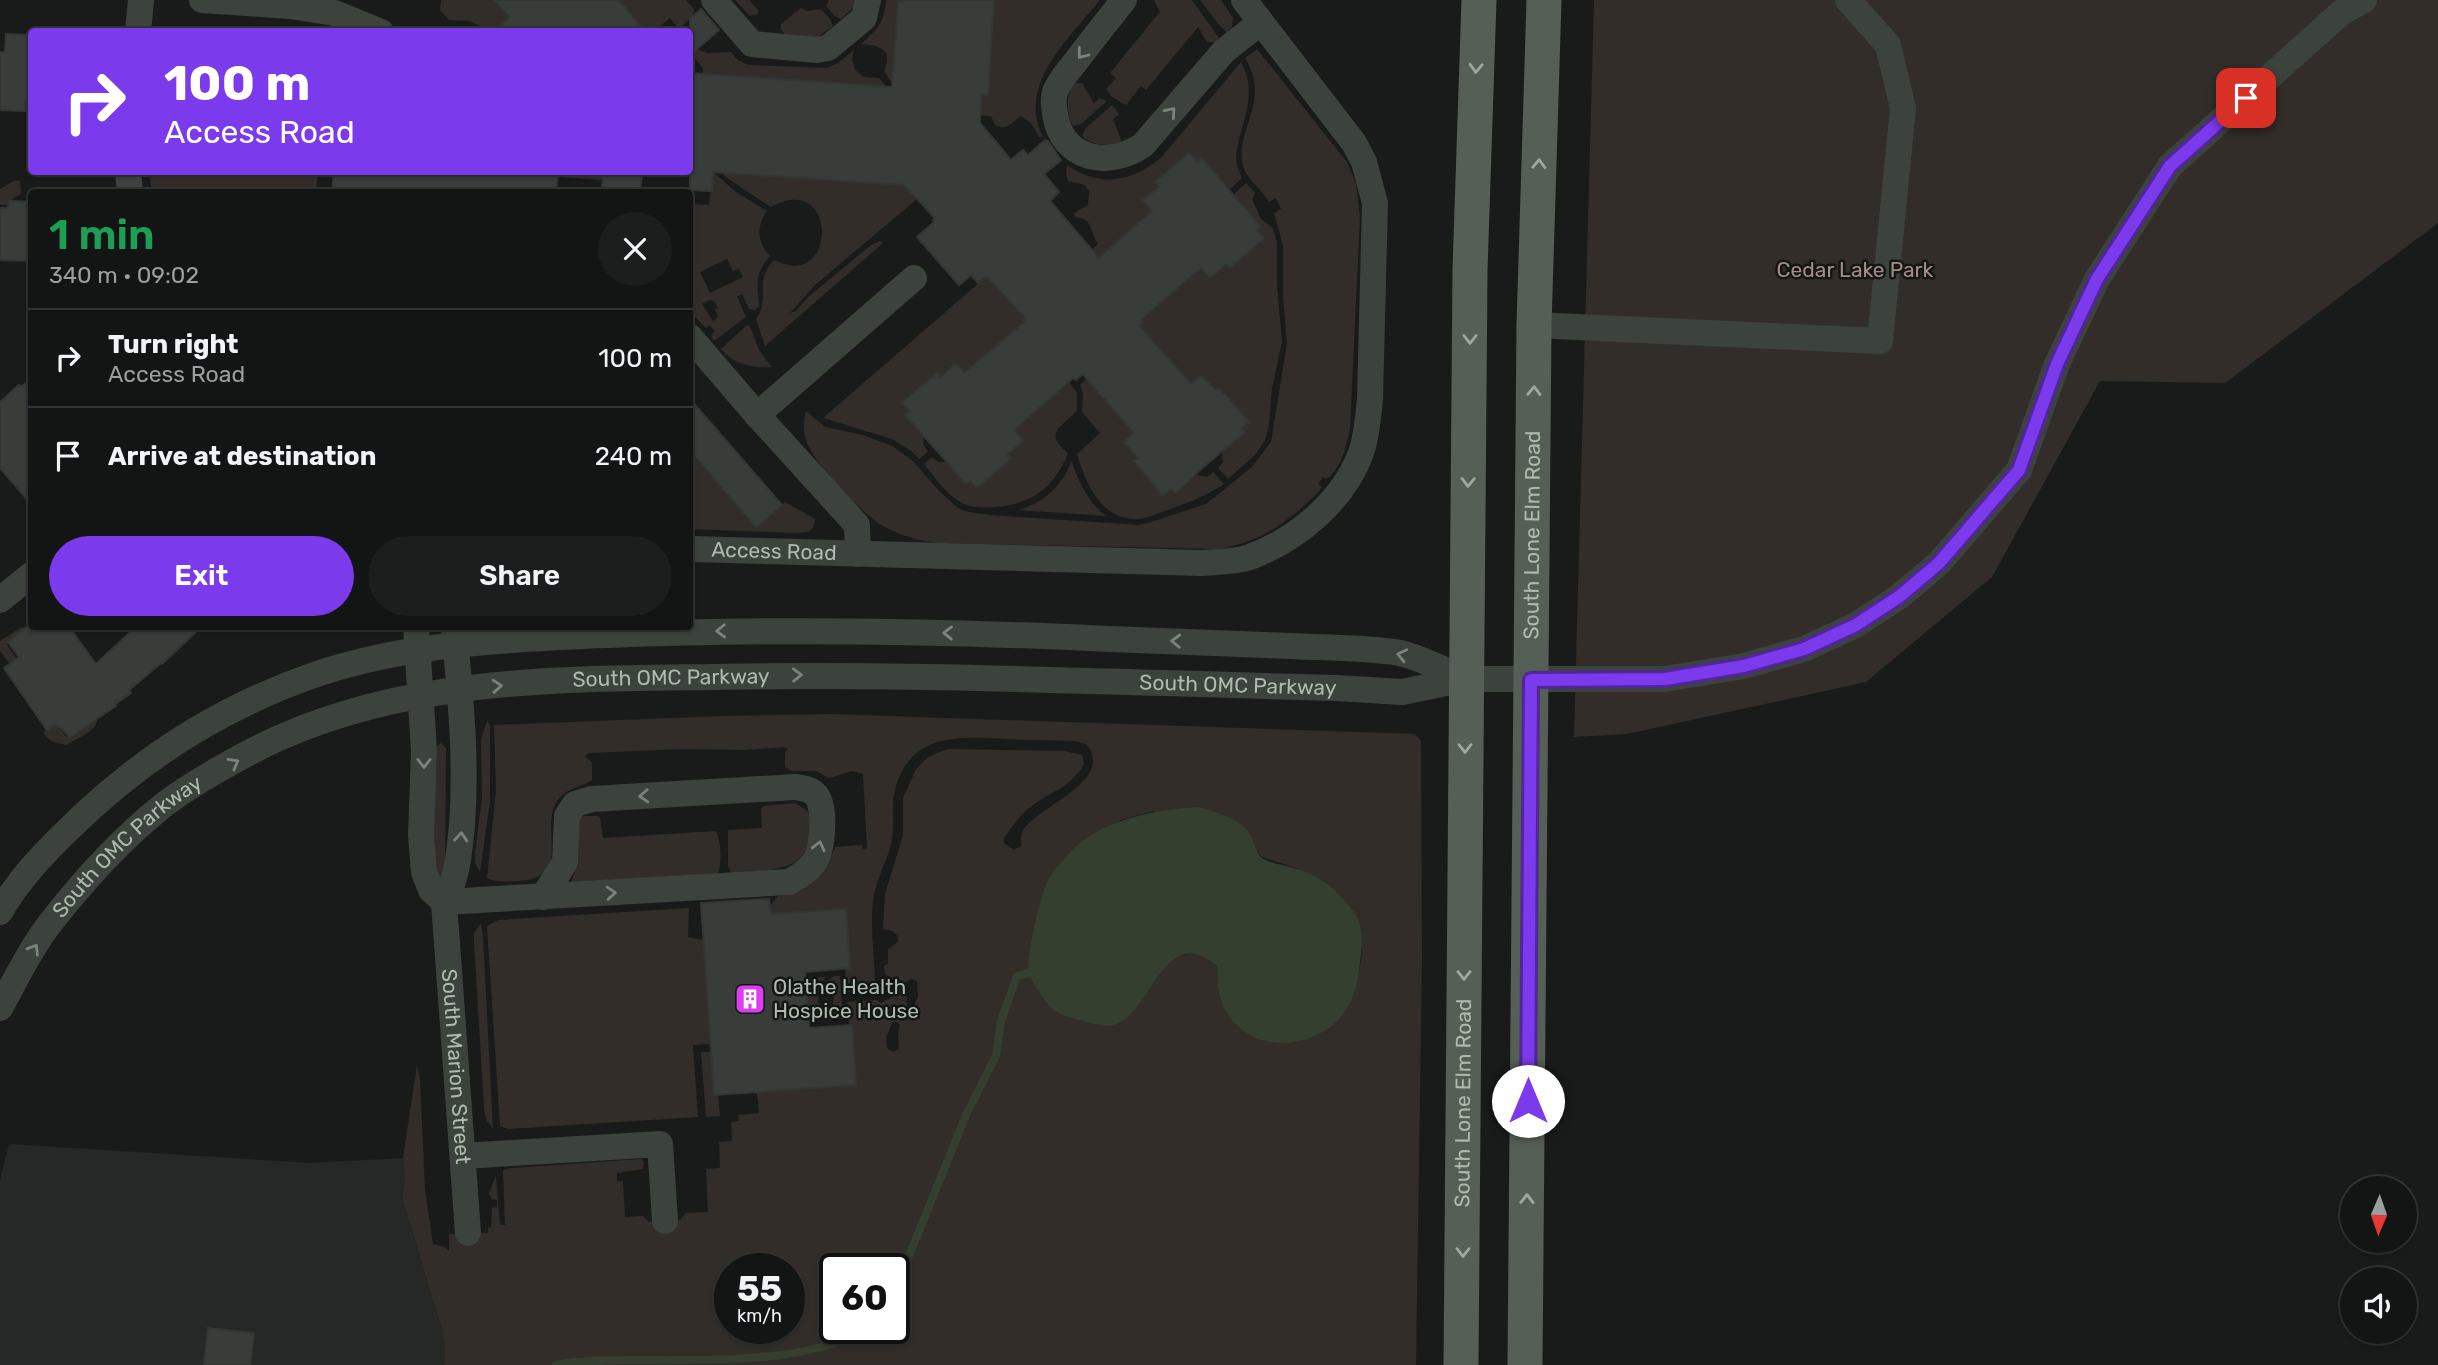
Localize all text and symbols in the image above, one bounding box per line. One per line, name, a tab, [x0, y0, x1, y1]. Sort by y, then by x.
one-way arrow	[1077, 46, 1090, 58]
text: 100 m	[164, 54, 310, 112]
icon: right	[49, 56, 140, 147]
one-way arrow	[1469, 63, 1484, 74]
pin	[2216, 68, 2276, 128]
icon: arrive	[2227, 79, 2265, 117]
one-way arrow	[1163, 107, 1175, 120]
text: Access Road	[164, 113, 355, 151]
one-way arrow	[1531, 158, 1547, 169]
text: 1 min	[49, 210, 155, 260]
button: close	[598, 212, 672, 286]
park label: Cedar Lake Park	[1777, 257, 1934, 282]
text: 340 m · 09:02	[49, 261, 199, 289]
text: Turn right	[108, 329, 238, 360]
one-way arrow	[1462, 334, 1478, 344]
icon: right	[49, 339, 87, 377]
text: 100 m	[598, 343, 672, 374]
text: Access Road	[108, 360, 245, 388]
one-way arrow	[1526, 386, 1541, 397]
street label: South Lone Elm Road	[1518, 431, 1545, 639]
icon: arrive	[49, 437, 87, 475]
text: Arrive at destination	[108, 441, 376, 472]
text: 240 m	[595, 441, 672, 472]
one-way arrow	[1461, 477, 1476, 488]
button: Exit	[49, 536, 354, 616]
button: Share	[368, 536, 672, 616]
street label: Access Road	[711, 537, 837, 565]
one-way arrow	[715, 623, 726, 639]
one-way arrow	[942, 625, 953, 641]
one-way arrow	[1170, 634, 1181, 649]
one-way arrow	[1396, 649, 1408, 664]
street label: South OMC Parkway	[572, 663, 770, 692]
one-way arrow	[792, 668, 803, 683]
street label: South OMC Parkway	[1139, 669, 1337, 700]
one-way arrow	[491, 679, 502, 694]
one-way arrow	[1458, 742, 1473, 753]
one-way arrow	[226, 758, 239, 771]
one-way arrow	[416, 758, 432, 769]
street label: South OMC Parkway	[47, 769, 207, 922]
one-way arrow	[638, 788, 649, 803]
one-way arrow	[453, 831, 468, 842]
one-way arrow	[811, 841, 825, 853]
one-way arrow	[606, 886, 617, 901]
one-way arrow	[25, 944, 38, 957]
street label: South Marion Street	[437, 968, 476, 1165]
one-way arrow	[1456, 970, 1472, 981]
place label: Olathe Health Hospice House	[773, 974, 919, 1023]
building icon: Olathe Health Hospice House	[733, 982, 767, 1016]
street label: South Lone Elm Road	[1449, 999, 1476, 1207]
position arrow	[1491, 1064, 1565, 1138]
north arrow	[2340, 1176, 2417, 1253]
map controls	[2340, 1176, 2417, 1344]
one-way arrow	[1519, 1193, 1535, 1204]
one-way arrow	[1455, 1247, 1471, 1257]
speed limit sign: 60	[819, 1253, 910, 1344]
button: sound	[2340, 1267, 2417, 1344]
text: 55	[737, 1268, 782, 1310]
text: km/h	[737, 1305, 782, 1327]

